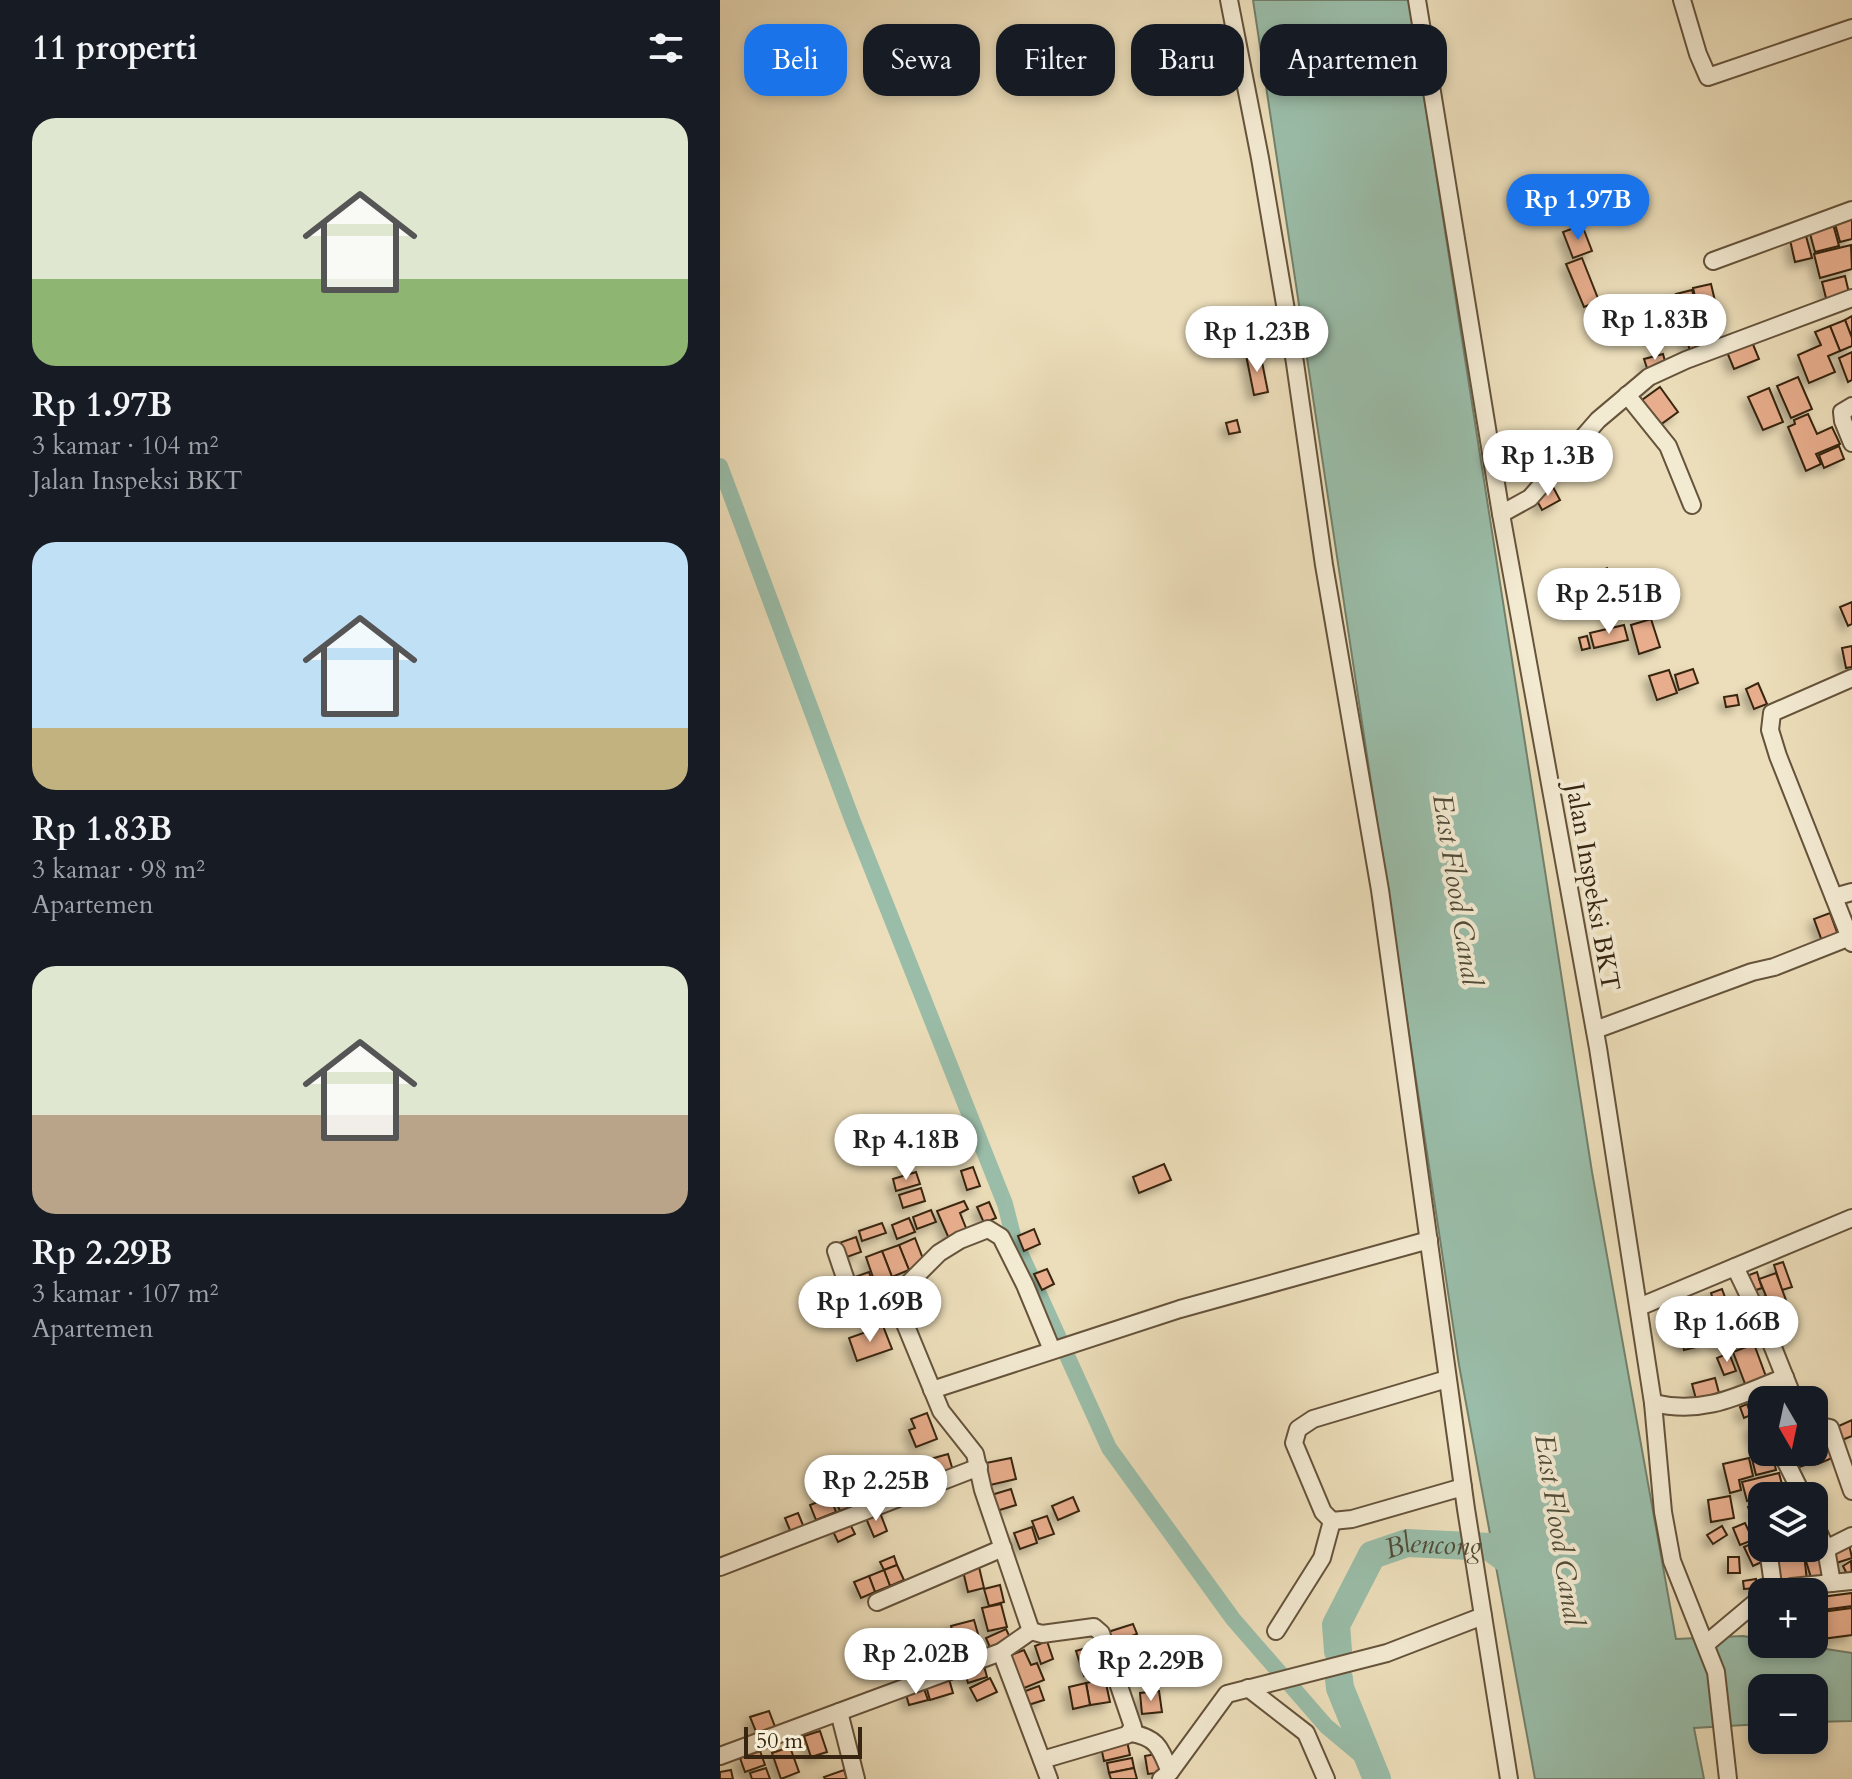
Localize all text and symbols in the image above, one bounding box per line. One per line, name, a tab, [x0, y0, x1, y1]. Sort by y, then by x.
chip: Beli	[744, 24, 847, 96]
chip: Sewa	[863, 24, 980, 96]
chip: Filter	[996, 24, 1115, 96]
chip: Baru	[1131, 24, 1244, 96]
chip: Apartemen	[1260, 24, 1447, 96]
text: 11 properti	[32, 25, 198, 71]
icon: filters	[644, 26, 688, 70]
icon: home	[288, 170, 432, 314]
pin: Rp 1.97B	[1495, 174, 1661, 242]
text: Rp 1.97B	[1524, 182, 1632, 217]
pin: Rp 1.83B	[1572, 294, 1738, 362]
text: Rp 1.83B	[1601, 302, 1709, 337]
pin: Rp 1.23B	[1174, 306, 1340, 374]
text: Rp 1.23B	[1203, 314, 1311, 349]
text: Rp 1.97B	[32, 382, 172, 428]
text: 3 kamar · 104 m²	[32, 428, 218, 463]
pin: Rp 1.3B	[1474, 430, 1622, 498]
text: Rp 1.3B	[1501, 438, 1595, 473]
text: Jalan Inspeksi BKT	[32, 463, 243, 498]
pin: Rp 2.51B	[1526, 568, 1692, 636]
text: Rp 2.51B	[1555, 576, 1663, 611]
icon: home	[288, 594, 432, 738]
street label: Jalan Inspeksi BKT	[1557, 776, 1629, 994]
water label: East Flood Canal	[1423, 792, 1491, 990]
text: Rp 1.83B	[32, 806, 172, 852]
text: 3 kamar · 98 m²	[32, 852, 205, 887]
text: Apartemen	[32, 887, 154, 922]
icon: home	[288, 1018, 432, 1162]
pin: Rp 4.18B	[823, 1114, 989, 1182]
text: Rp 4.18B	[852, 1122, 960, 1157]
text: Rp 2.29B	[32, 1230, 172, 1276]
text: 3 kamar · 107 m²	[32, 1276, 218, 1311]
pin: Rp 1.69B	[787, 1276, 953, 1344]
text: Rp 1.69B	[816, 1284, 924, 1319]
pin: Rp 1.66B	[1644, 1296, 1810, 1364]
text: Rp 1.66B	[1673, 1304, 1781, 1339]
text: Apartemen	[32, 1311, 154, 1346]
north arrow	[1748, 1386, 1828, 1466]
map controls	[1748, 1386, 1828, 1754]
water label: East Flood Canal	[1525, 1432, 1593, 1630]
pin: Rp 2.25B	[793, 1455, 959, 1523]
text: Rp 2.25B	[822, 1463, 930, 1498]
button: layers	[1748, 1482, 1828, 1562]
water label: Blencong	[1379, 1524, 1483, 1568]
button: +	[1748, 1578, 1828, 1658]
pin: Rp 2.02B	[833, 1628, 999, 1696]
pin: Rp 2.29B	[1068, 1635, 1234, 1703]
text: Rp 2.02B	[862, 1636, 970, 1671]
text: Rp 2.29B	[1097, 1643, 1205, 1678]
button: −	[1748, 1674, 1828, 1754]
scale bar	[744, 1723, 862, 1759]
text: 50 m	[756, 1726, 803, 1756]

